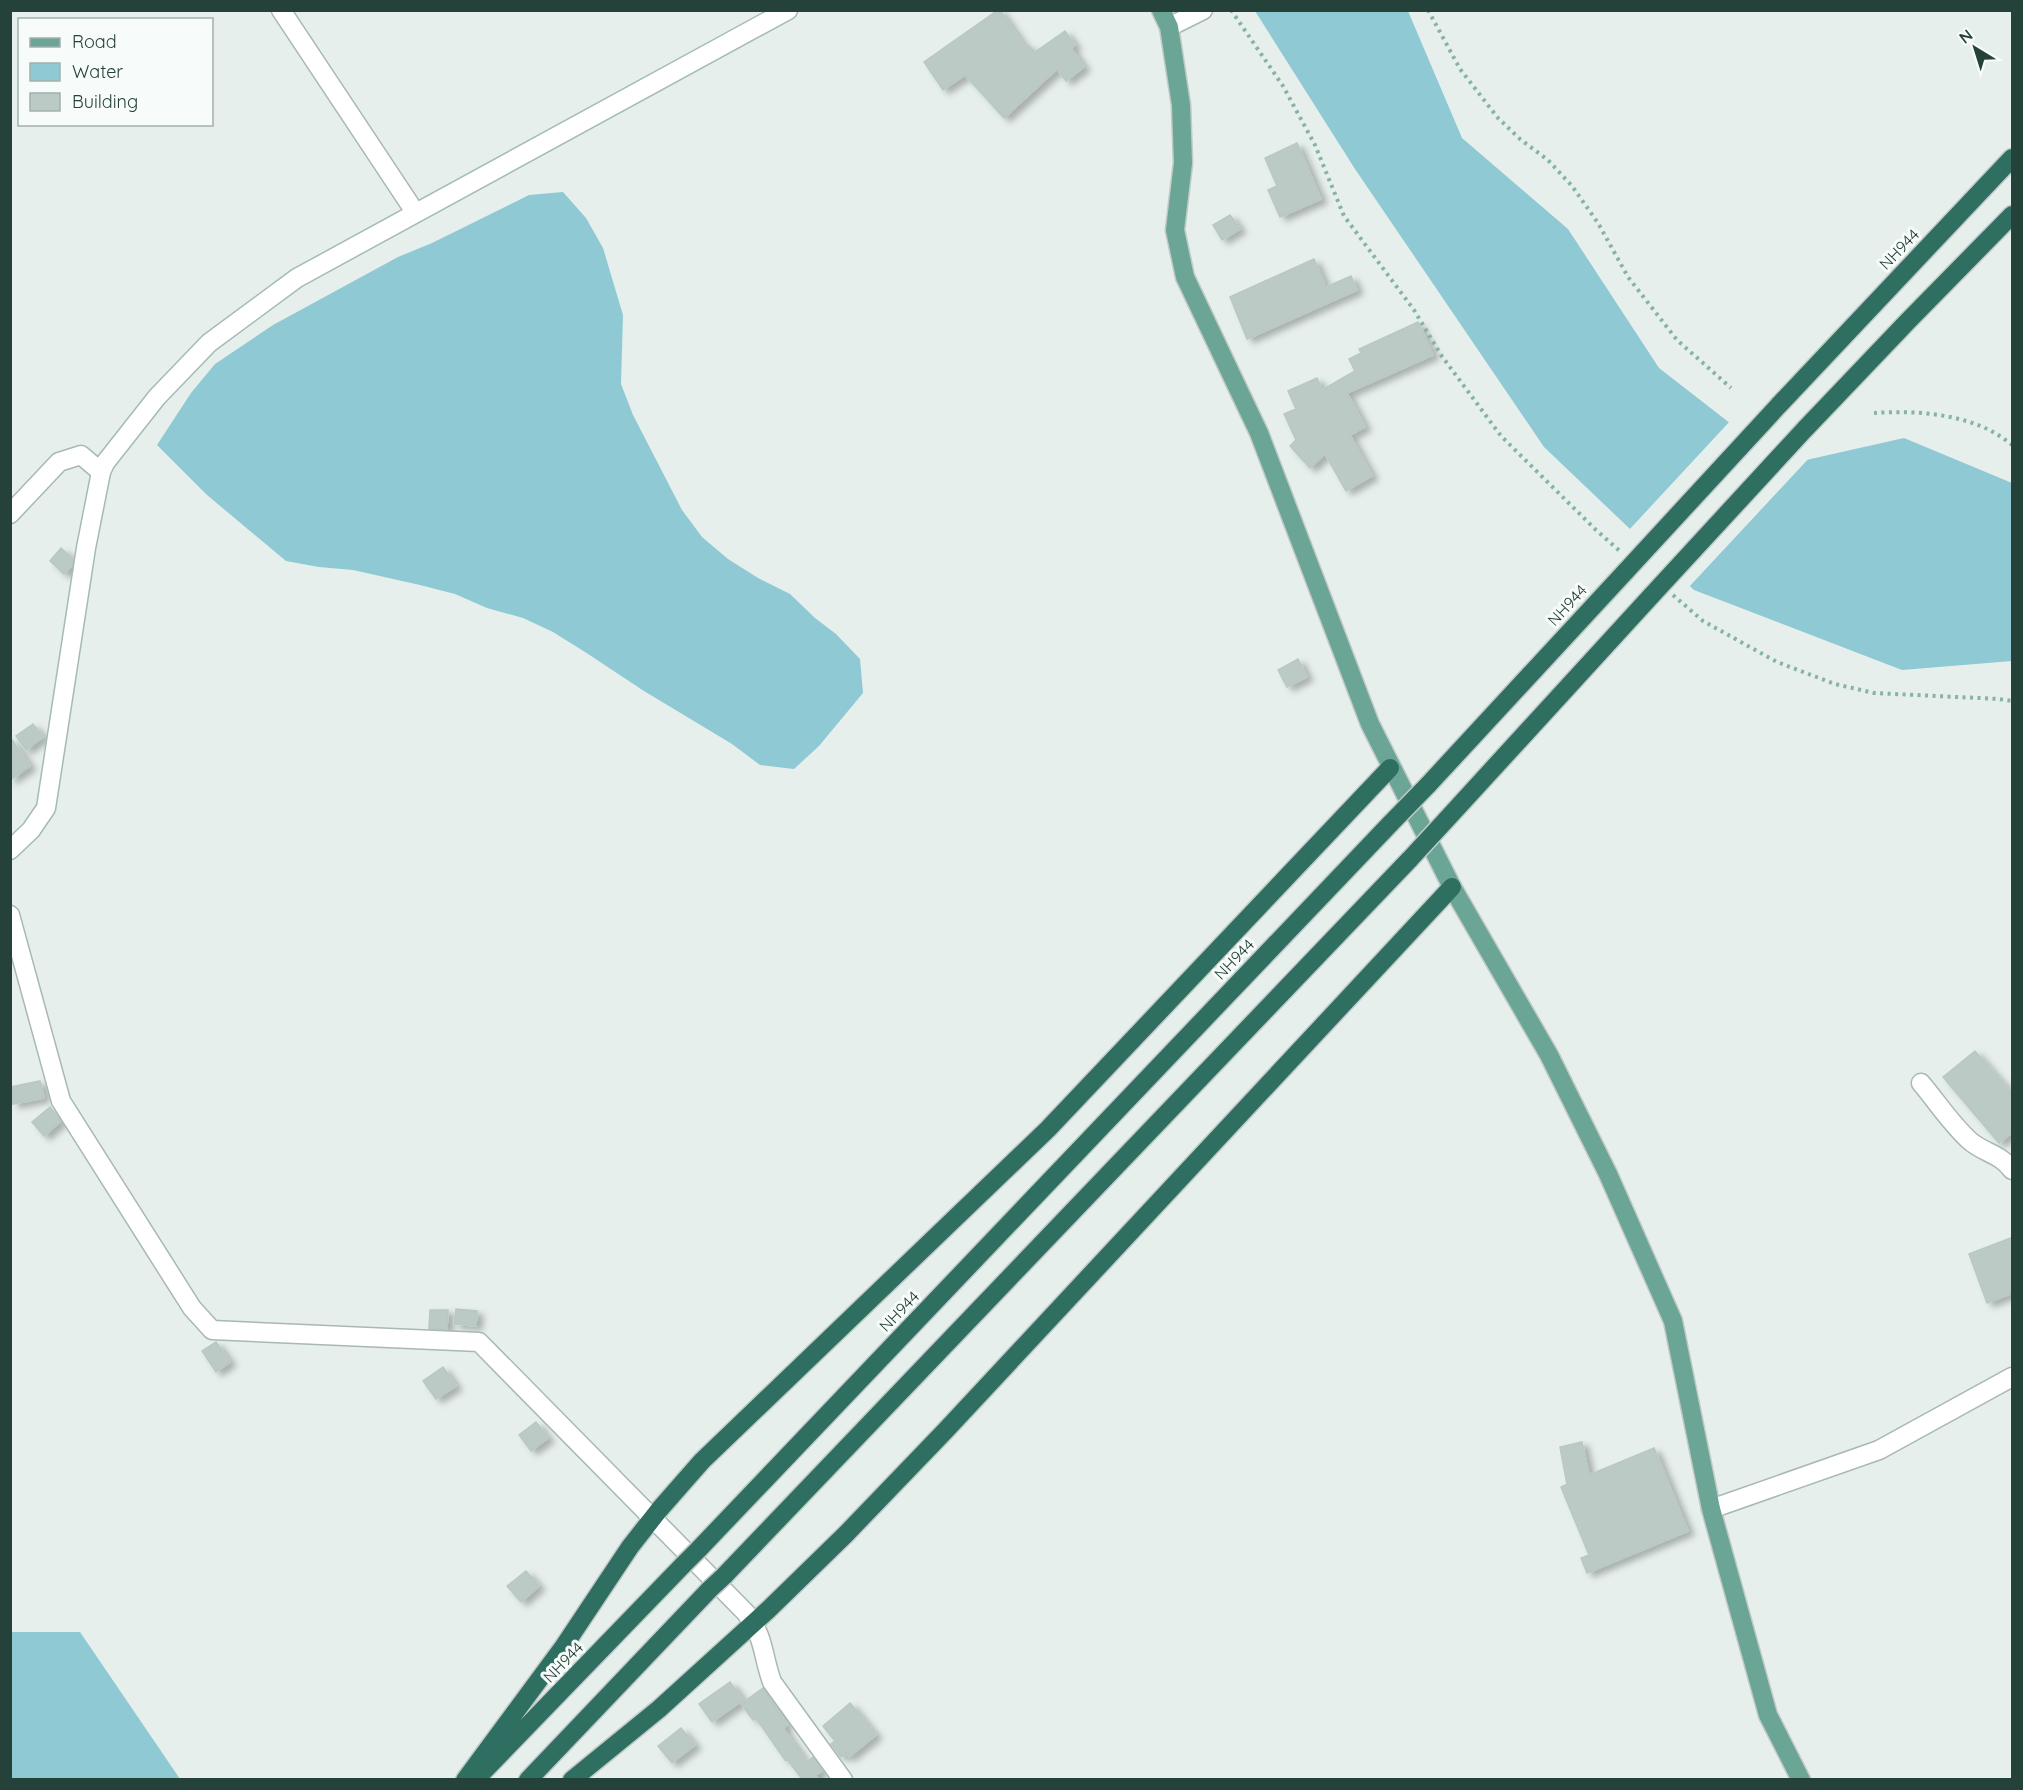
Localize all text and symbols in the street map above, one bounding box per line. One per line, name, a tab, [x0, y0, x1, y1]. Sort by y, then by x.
legend	[18, 18, 213, 126]
north arrow	[1945, 18, 2005, 78]
text: N	[1955, 25, 1977, 48]
text: Road	[72, 30, 117, 53]
text: Water	[72, 60, 123, 83]
text: Building	[72, 90, 138, 113]
street label: NH944	[1875, 224, 1923, 274]
street label: NH944	[1543, 580, 1591, 630]
street label: NH944	[1210, 934, 1258, 984]
street label: NH944	[875, 1286, 923, 1336]
street label: NH944	[539, 1637, 587, 1687]

